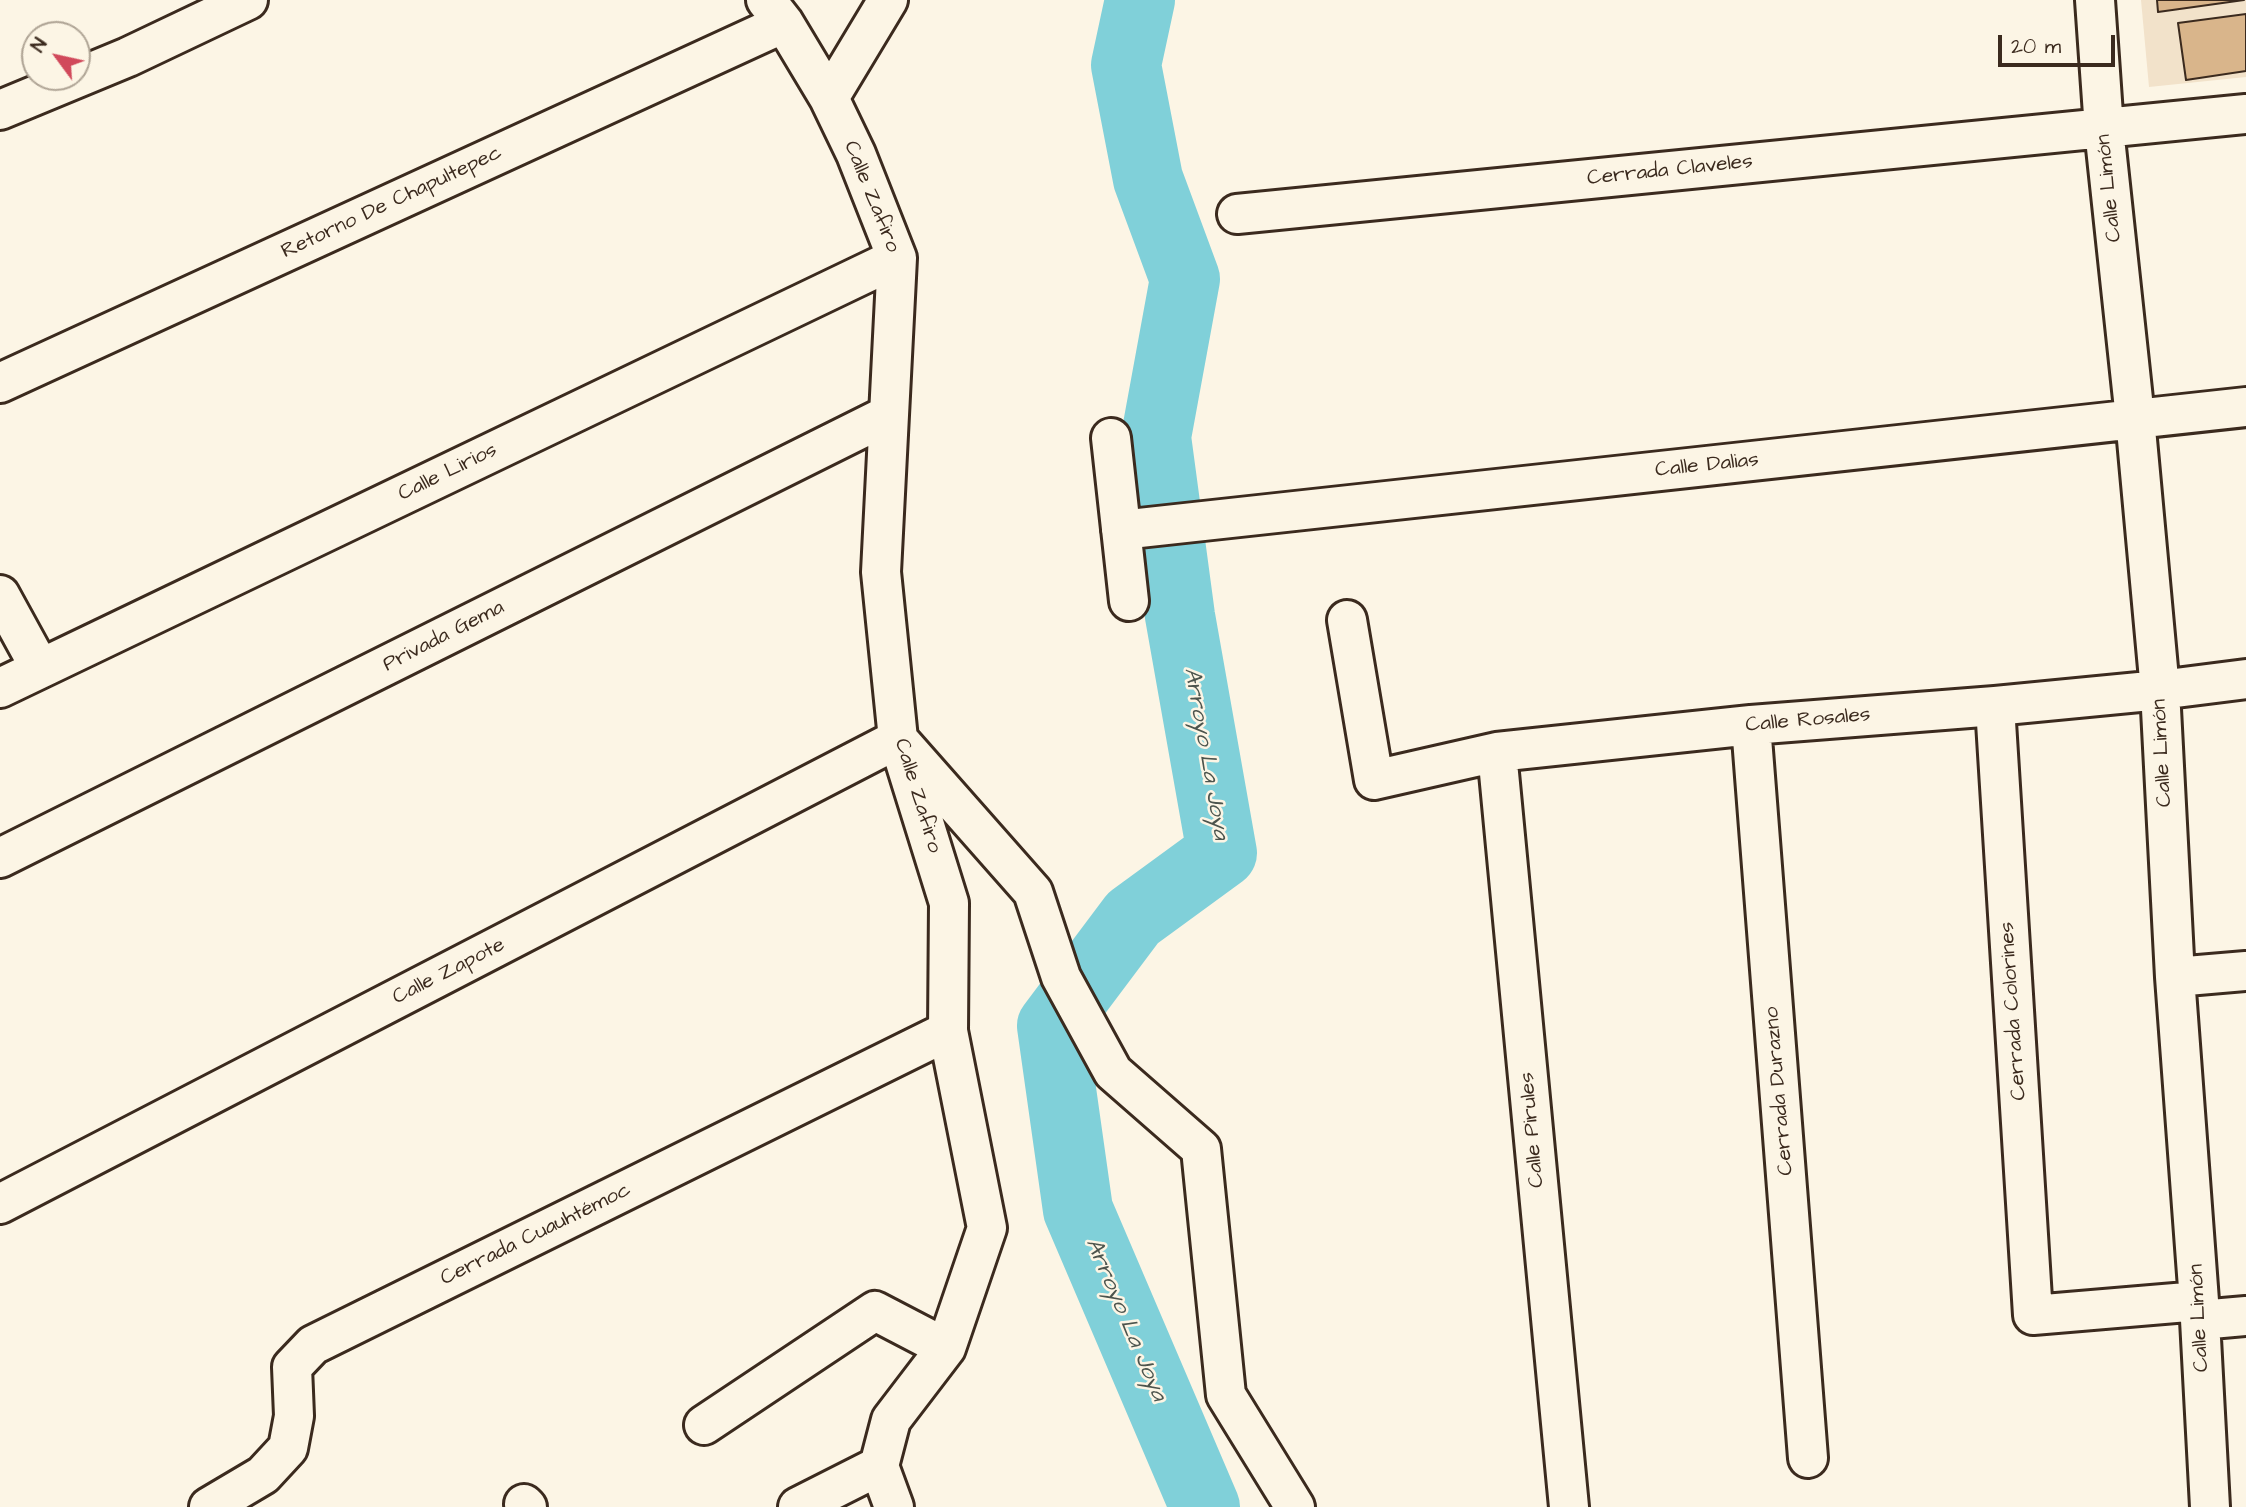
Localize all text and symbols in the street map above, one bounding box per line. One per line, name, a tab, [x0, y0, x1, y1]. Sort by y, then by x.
north arrow	[21, 21, 91, 91]
scale bar	[2001, 21, 2118, 65]
text: 20 m	[2011, 32, 2061, 61]
text: N	[25, 33, 54, 58]
street label: Calle Limón	[2092, 133, 2128, 243]
street label: Calle Zafiro	[837, 138, 905, 256]
street label: Retorno De Chapultepec	[278, 141, 506, 265]
street label: Cerrada Claveles	[1586, 150, 1754, 192]
street label: Calle Lirios	[394, 438, 502, 508]
street label: Calle Dalias	[1654, 448, 1760, 484]
street label: Privada Gema	[379, 596, 509, 678]
water label: Arroyo La Joya	[1176, 666, 1234, 842]
street label: Calle Limón	[2148, 698, 2178, 808]
street label: Calle Rosales	[1745, 703, 1871, 739]
street label: Calle Zafiro	[888, 736, 946, 856]
street label: Cerrada Colorines	[1995, 921, 2033, 1101]
street label: Calle Zapote	[389, 933, 509, 1011]
street label: Cerrada Durazno	[1760, 1006, 1800, 1176]
street label: Calle Pirules	[1515, 1071, 1551, 1189]
street label: Cerrada Cuauhtémoc	[437, 1178, 635, 1292]
water label: Arroyo La Joya	[1078, 1234, 1172, 1406]
street label: Calle Limón	[2185, 1263, 2215, 1373]

